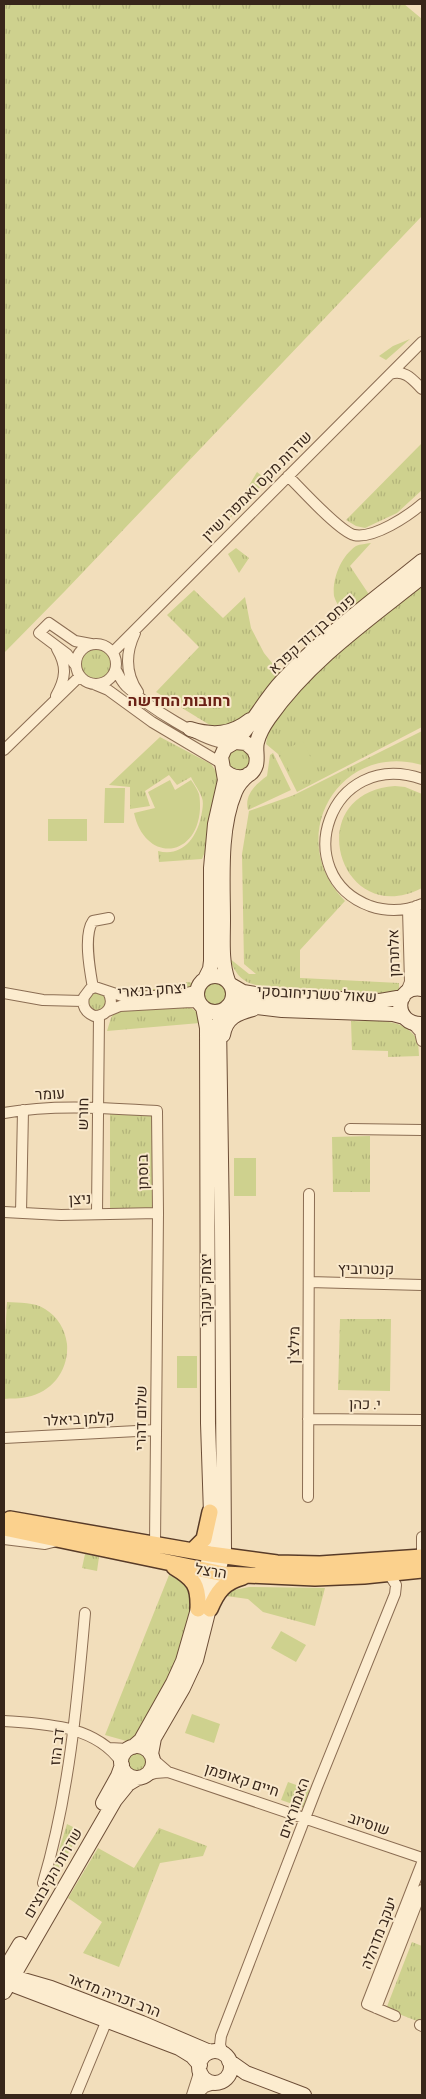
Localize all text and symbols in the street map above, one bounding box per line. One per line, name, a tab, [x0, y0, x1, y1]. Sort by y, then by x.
street label: שדרות מקס ואמפרו שיין	[198, 427, 316, 545]
street label: פנחס בן דוד קפרא	[265, 590, 359, 678]
district label: רחובות החדשה	[128, 691, 230, 710]
street label: אלתרמן	[384, 929, 404, 977]
street label: יצחק בנארי	[117, 979, 187, 1001]
street label: שאול טשרניחובסקי	[257, 982, 377, 1006]
street label: עומר	[35, 1084, 65, 1104]
street label: חורש	[74, 1097, 92, 1131]
street label: בוסתן	[134, 1154, 152, 1190]
street label: ניצן	[68, 1190, 92, 1208]
street label: יצחק יעקובי	[197, 1253, 215, 1327]
street label: קנטרוביץ	[338, 1260, 394, 1278]
street label: מילצ'ן	[285, 1326, 303, 1364]
street label: שלום דהרי	[131, 1385, 151, 1451]
street label: י. כהן	[349, 1395, 381, 1413]
street label: קלמן ביאלר	[43, 1408, 115, 1430]
street label: הרצל	[194, 1560, 228, 1582]
street label: דב הוז	[46, 1727, 68, 1767]
street label: חיים קאופמן	[202, 1759, 282, 1801]
street label: האמוראים	[275, 1775, 313, 1841]
street label: שוסיוב	[346, 1809, 392, 1839]
street label: שדרות הקיבוצים	[20, 1825, 86, 1921]
street label: יעקב מדהלה	[357, 1894, 401, 1972]
street label: הרב זכריה מדאר	[65, 1969, 163, 2021]

